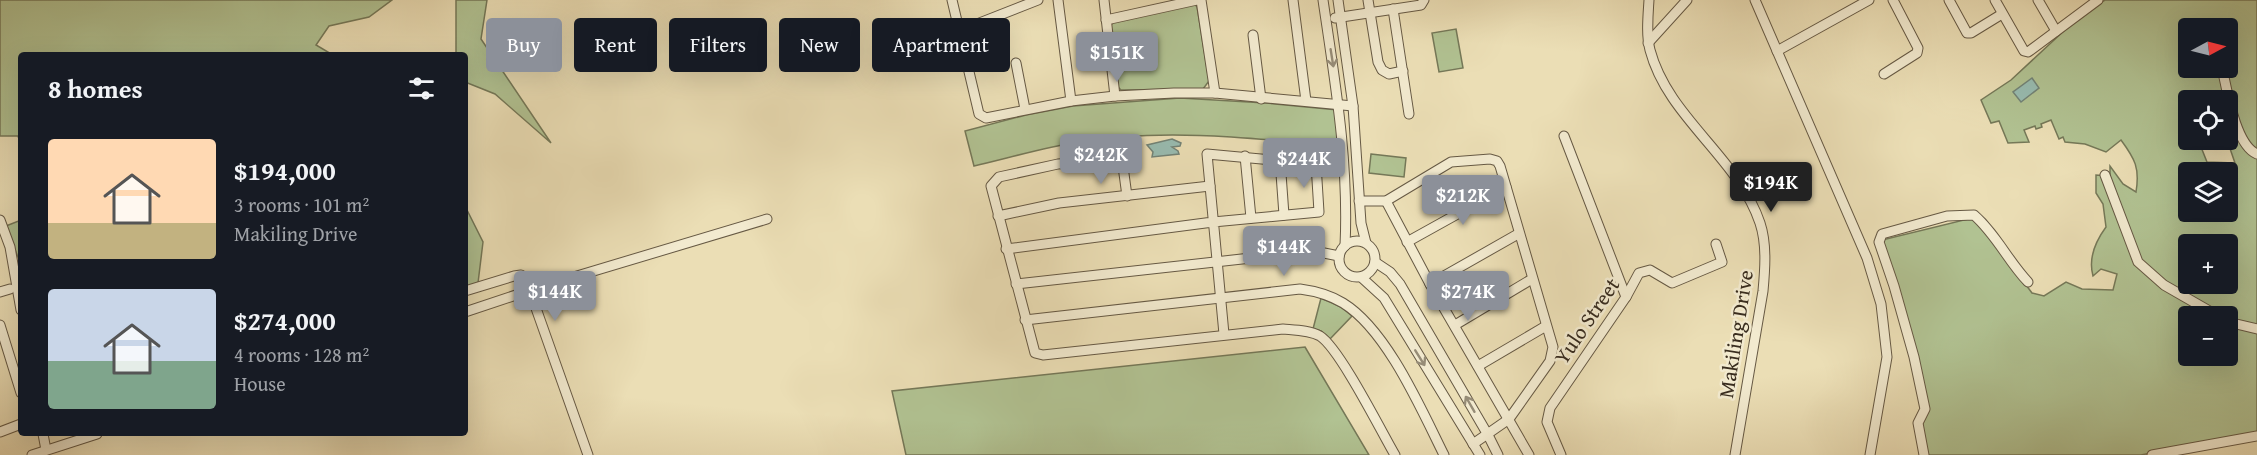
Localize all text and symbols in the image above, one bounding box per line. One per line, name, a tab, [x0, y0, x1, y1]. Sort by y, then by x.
chip: Buy	[486, 18, 562, 72]
chip: Rent	[574, 18, 657, 72]
chip: Filters	[669, 18, 767, 72]
chip: New	[779, 18, 860, 72]
chip: Apartment	[872, 18, 1010, 72]
north arrow	[2178, 18, 2238, 78]
map controls	[2178, 18, 2238, 366]
pin: $151K	[1075, 32, 1159, 83]
text: $151K	[1090, 37, 1144, 66]
one-way arrow	[1327, 47, 1338, 67]
text: 8 homes	[48, 69, 143, 108]
icon: filters	[405, 72, 438, 105]
button: locate	[2178, 90, 2238, 150]
pin: $242K	[1059, 134, 1143, 185]
pin: $244K	[1262, 138, 1346, 189]
text: $242K	[1074, 139, 1128, 168]
text: $244K	[1277, 143, 1331, 172]
text: $194,000	[234, 151, 336, 190]
pin: $194K	[1729, 162, 1813, 213]
button: layers	[2178, 162, 2238, 222]
icon: home	[96, 163, 168, 235]
text: $194K	[1744, 167, 1798, 196]
pin: $212K	[1421, 175, 1505, 226]
text: $212K	[1436, 180, 1490, 209]
text: 3 rooms · 101 m²	[234, 190, 369, 219]
text: Makiling Drive	[234, 219, 357, 248]
pin: $144K	[1242, 226, 1326, 277]
text: $144K	[1257, 231, 1311, 260]
button: +	[2178, 234, 2238, 294]
street label: Makiling Drive	[1710, 267, 1761, 400]
pin: $144K	[513, 271, 597, 322]
pin: $274K	[1426, 271, 1510, 322]
street label: Yulo Street	[1546, 271, 1627, 370]
text: $144K	[528, 276, 582, 305]
text: $274K	[1441, 276, 1495, 305]
text: $274,000	[234, 301, 336, 340]
button: −	[2178, 306, 2238, 366]
icon: home	[96, 313, 168, 385]
text: 4 rooms · 128 m²	[234, 340, 369, 369]
one-way arrow	[1414, 349, 1427, 366]
text: House	[234, 369, 286, 398]
one-way arrow	[1464, 396, 1476, 413]

